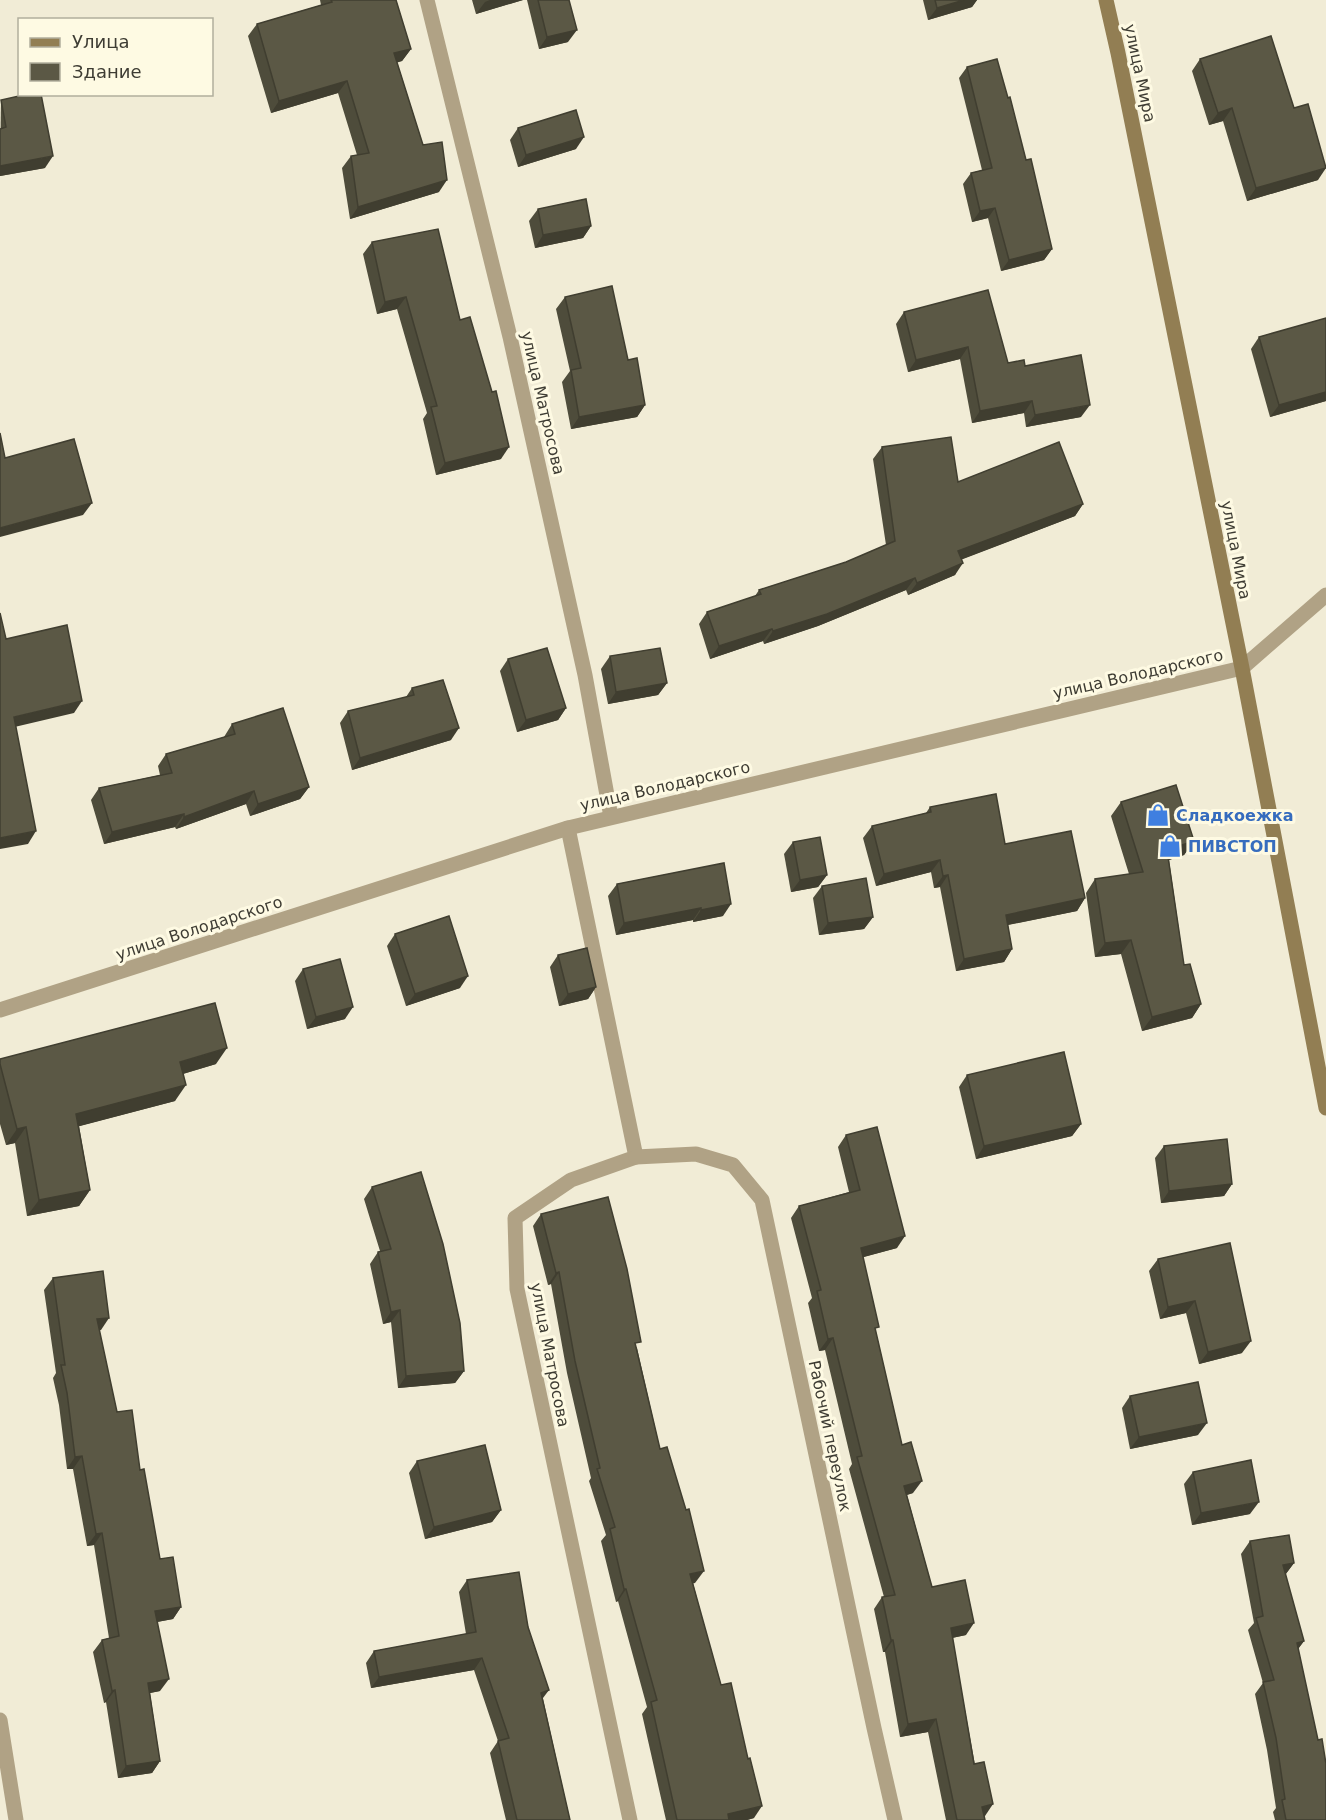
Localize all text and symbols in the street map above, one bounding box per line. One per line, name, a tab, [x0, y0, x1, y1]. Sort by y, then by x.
legend	[18, 18, 213, 96]
street label: улица Мира	[1120, 22, 1160, 124]
text: Улица	[72, 31, 129, 52]
text: Здание	[72, 61, 142, 82]
street label: улица Матросова	[517, 329, 569, 477]
street label: улица Мира	[1217, 499, 1255, 601]
street label: улица Володарского	[1051, 645, 1225, 703]
street label: улица Володарского	[578, 757, 752, 815]
shop icon: Сладкоежка	[1145, 802, 1171, 828]
place label: Сладкоежка	[1176, 806, 1293, 825]
shop icon: ПИВСТОП	[1157, 833, 1183, 859]
place label: ПИВСТОП	[1188, 837, 1277, 856]
street label: улица Володарского	[113, 892, 285, 964]
street label: улица Матросова	[527, 1281, 573, 1429]
street label: Рабочий переулок	[805, 1359, 855, 1514]

